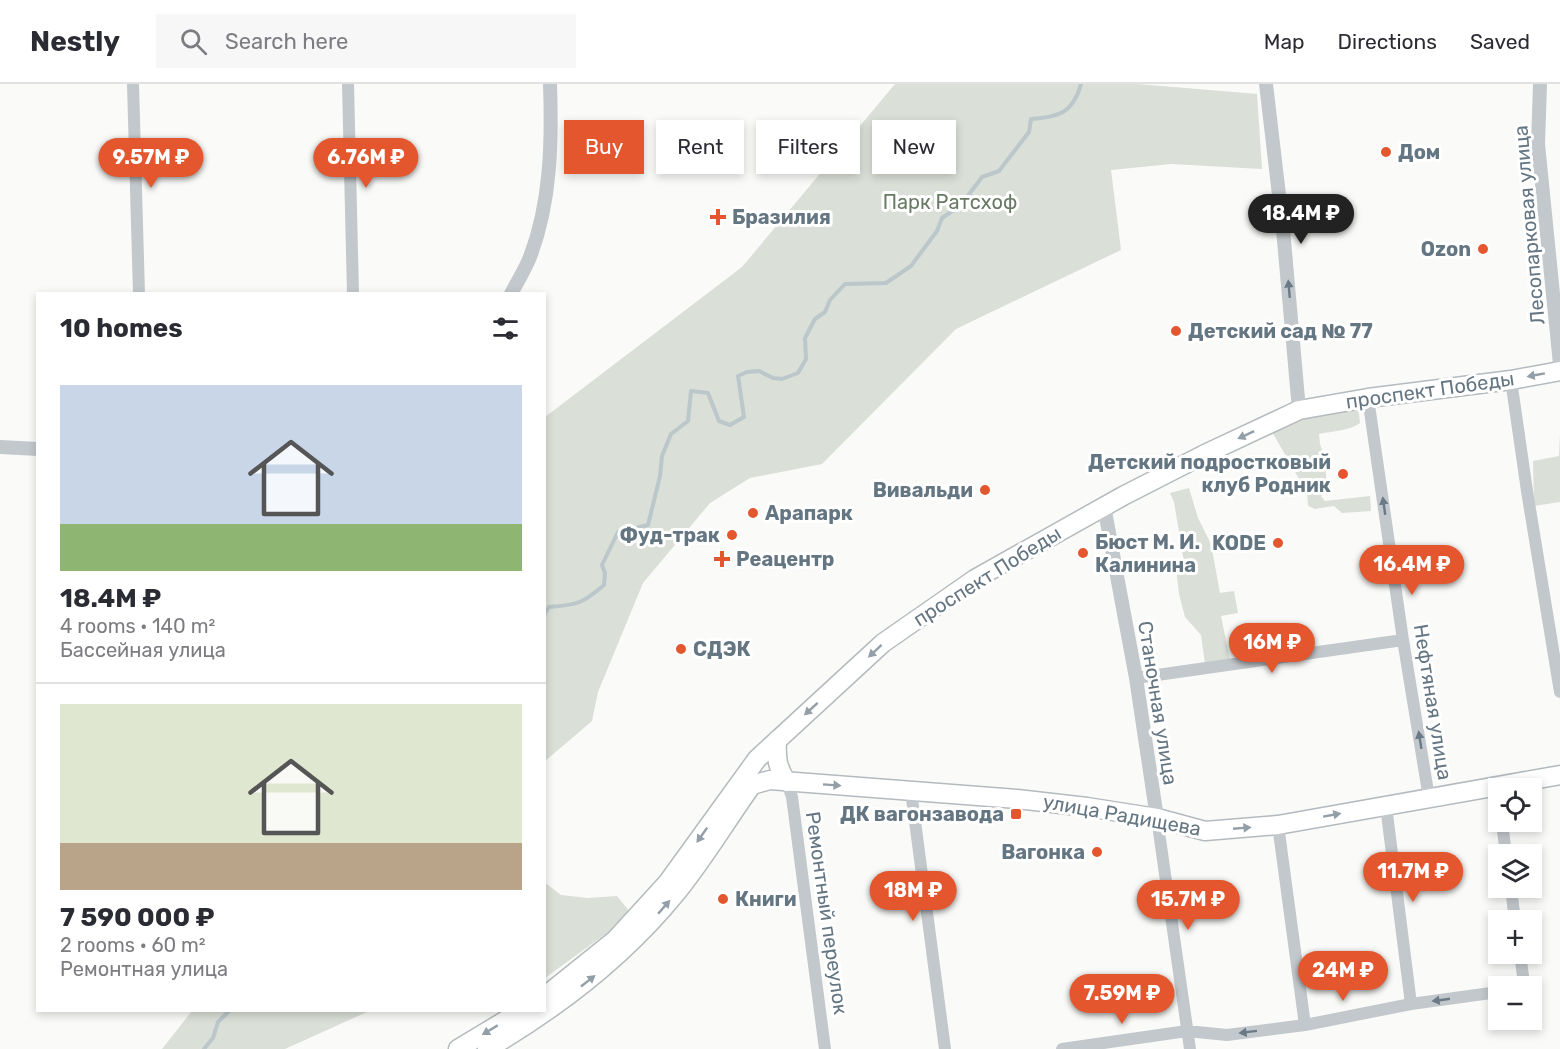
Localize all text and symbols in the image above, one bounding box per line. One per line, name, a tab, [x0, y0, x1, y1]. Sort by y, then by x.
search box	[156, 14, 576, 68]
text: Nestly	[30, 25, 120, 58]
icon: search	[177, 25, 210, 58]
text: Search here	[225, 28, 348, 55]
text: Map	[1264, 29, 1305, 54]
text: Directions	[1338, 29, 1437, 54]
text: Saved	[1470, 29, 1530, 54]
chip: Buy	[564, 120, 644, 174]
chip: Rent	[656, 120, 744, 174]
chip: Filters	[756, 120, 860, 174]
chip: New	[872, 120, 956, 174]
street label: Лесопарковая улица	[1508, 124, 1550, 326]
pin: 9.57M ₽	[96, 138, 206, 189]
pin: 6.76M ₽	[311, 138, 421, 189]
place label: Дом	[1398, 140, 1440, 164]
text: 9.57M ₽	[112, 145, 190, 169]
text: 6.76M ₽	[327, 145, 405, 169]
marker: Дом	[1379, 145, 1393, 159]
park label: Парк Ратсхоф	[883, 190, 1017, 214]
pin: 18.4M ₽	[1246, 194, 1356, 245]
text: 18.4M ₽	[1262, 201, 1340, 225]
place label: Бразилия	[732, 205, 831, 229]
marker: Бразилия	[709, 208, 727, 226]
place label: Ozon	[1421, 237, 1471, 261]
marker: Ozon	[1476, 242, 1490, 256]
one-way arrow	[1284, 280, 1293, 299]
icon: filters	[489, 312, 522, 345]
text: 10 homes	[60, 313, 183, 344]
place label: Детский сад № 77	[1188, 319, 1373, 343]
marker: Детский сад № 77	[1169, 324, 1183, 338]
street label: проспект Победы	[1344, 366, 1516, 414]
one-way arrow	[1526, 371, 1545, 380]
icon: home	[237, 424, 345, 532]
one-way arrow	[1237, 430, 1254, 439]
place label: Детский подростковый клуб Родник	[1088, 450, 1331, 497]
marker: Детский подростковый клуб Родник	[1336, 467, 1350, 481]
place label: Вивальди	[873, 478, 973, 502]
marker: Вивальди	[978, 483, 992, 497]
one-way arrow	[1379, 497, 1388, 516]
place label: Арапарк	[765, 501, 853, 525]
marker: Арапарк	[746, 506, 760, 520]
street label: проспект Победы	[909, 521, 1065, 631]
place label: Фуд-трак	[619, 523, 720, 547]
marker: Фуд-трак	[725, 528, 739, 542]
place label: Бюст М. И. Калинина	[1095, 530, 1200, 577]
place label: KODE	[1212, 531, 1266, 555]
marker: KODE	[1271, 536, 1285, 550]
pin: 16.4M ₽	[1357, 545, 1467, 596]
marker: Бюст М. И. Калинина	[1076, 546, 1090, 560]
place label: Реацентр	[736, 547, 834, 571]
marker: Реацентр	[713, 550, 731, 568]
text: 16.4M ₽	[1373, 552, 1451, 576]
text: 18.4M ₽	[60, 583, 161, 614]
text: 4 rooms · 140 m²	[60, 614, 215, 638]
street label: Станочная улица	[1133, 619, 1183, 787]
street label: Нефтяная улица	[1409, 622, 1457, 782]
pin: 16M ₽	[1230, 623, 1314, 674]
text: 16M ₽	[1243, 630, 1301, 654]
place label: СДЭК	[693, 637, 751, 661]
text: Бассейная улица	[60, 638, 226, 662]
marker: СДЭК	[674, 642, 688, 656]
one-way arrow	[868, 643, 882, 657]
one-way arrow	[804, 702, 819, 715]
one-way arrow	[1415, 731, 1424, 750]
icon: home	[237, 743, 345, 851]
map controls	[1488, 778, 1542, 1030]
button: locate	[1488, 778, 1542, 832]
one-way arrow	[823, 780, 842, 790]
street label: улица Радищева	[1041, 789, 1203, 841]
place label: ДК вагонзавода	[840, 802, 1004, 826]
marker: ДК вагонзавода	[1009, 807, 1023, 821]
street label: Ремонтный переулок	[801, 810, 853, 1016]
one-way arrow	[1323, 811, 1342, 820]
one-way arrow	[1232, 823, 1251, 833]
one-way arrow	[696, 826, 708, 842]
place label: Вагонка	[1001, 840, 1085, 864]
button: layers	[1488, 844, 1542, 898]
marker: Вагонка	[1090, 845, 1104, 859]
pin: 11.7M ₽	[1358, 852, 1468, 903]
text: 11.7M ₽	[1377, 859, 1449, 883]
pin: 18M ₽	[871, 871, 955, 922]
text: 18M ₽	[884, 878, 942, 902]
pin: 15.7M ₽	[1133, 880, 1243, 931]
place label: Книги	[735, 887, 796, 911]
text: 15.7M ₽	[1151, 887, 1225, 911]
marker: Книги	[716, 892, 730, 906]
one-way arrow	[657, 900, 670, 915]
text: 7 590 000 ₽	[60, 902, 214, 933]
button: +	[1488, 910, 1542, 964]
text: 2 rooms · 60 m²	[60, 933, 206, 957]
pin: 24M ₽	[1301, 951, 1385, 1002]
text: Ремонтная улица	[60, 957, 228, 981]
text: 24M ₽	[1312, 958, 1374, 982]
pin: 7.59M ₽	[1067, 974, 1177, 1025]
one-way arrow	[580, 976, 595, 988]
button: −	[1488, 976, 1542, 1030]
text: 7.59M ₽	[1084, 981, 1160, 1005]
one-way arrow	[1431, 995, 1450, 1004]
one-way arrow	[481, 1025, 498, 1035]
one-way arrow	[1239, 1027, 1258, 1037]

